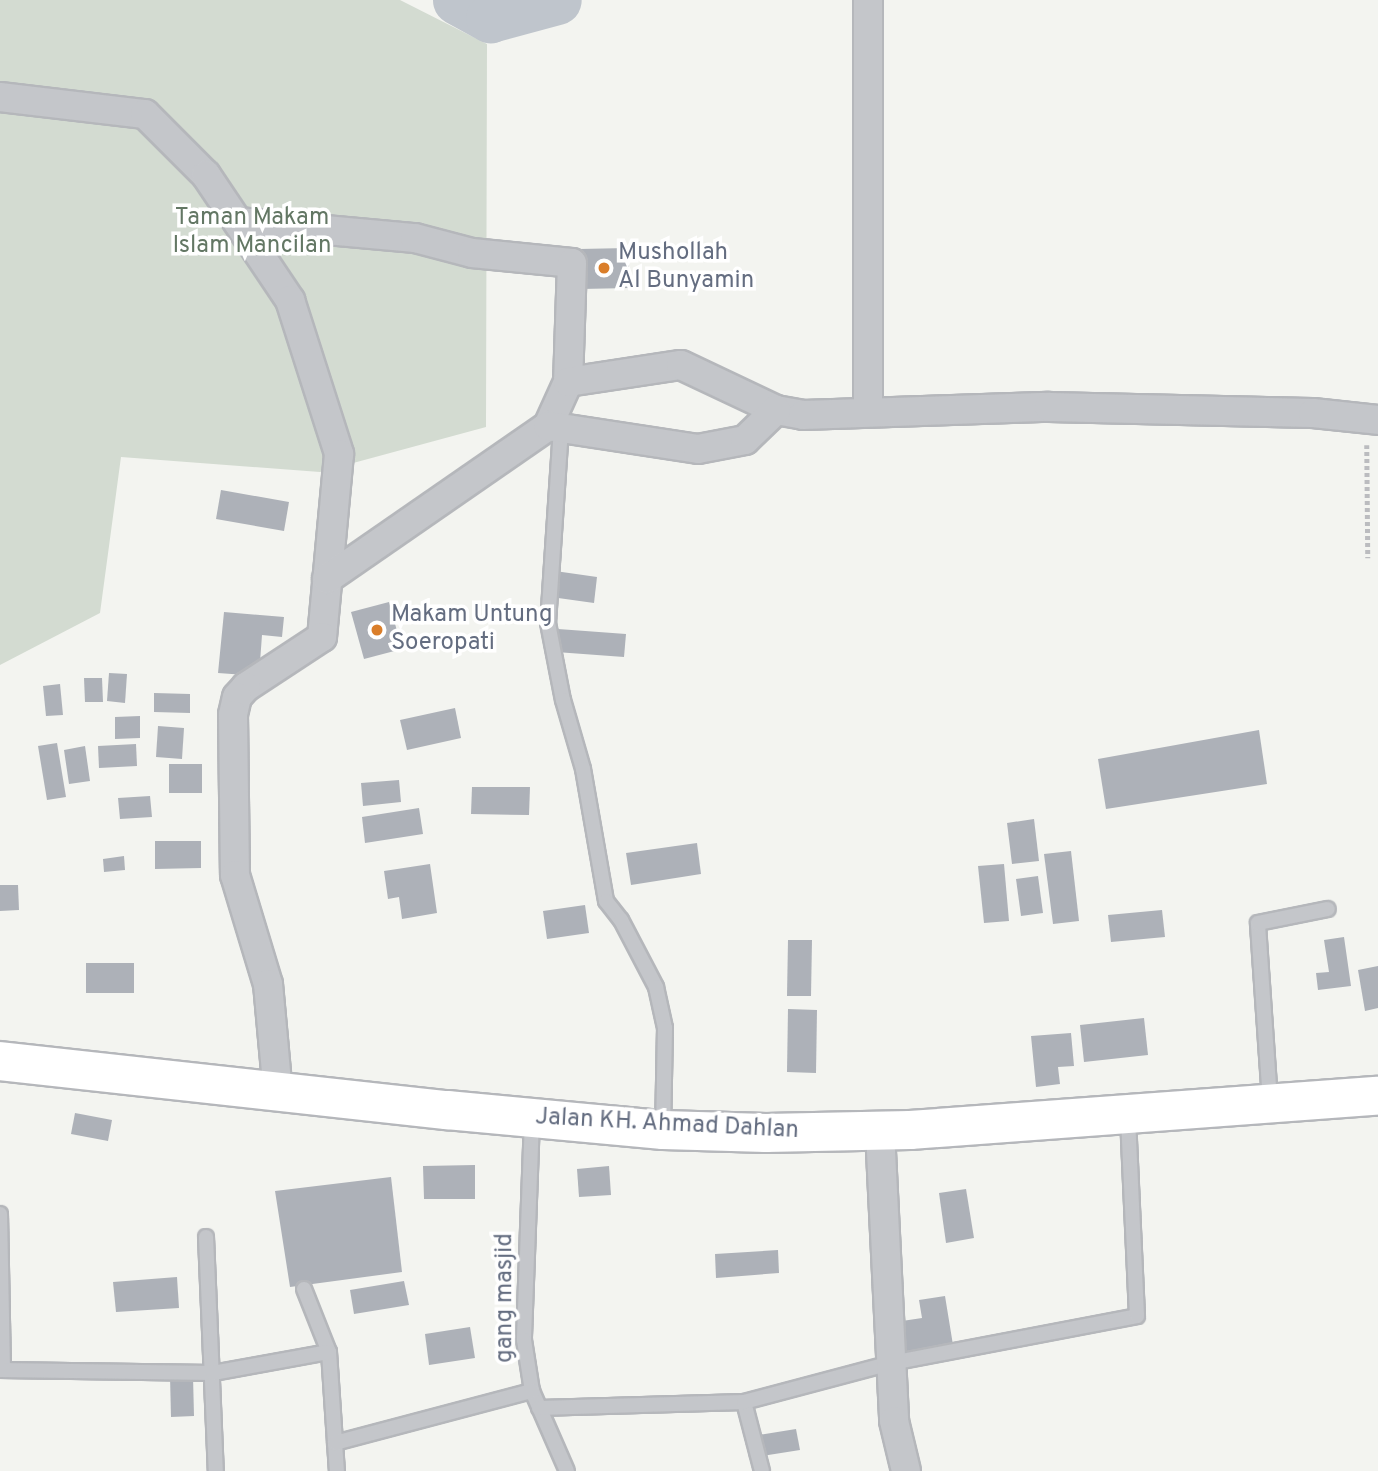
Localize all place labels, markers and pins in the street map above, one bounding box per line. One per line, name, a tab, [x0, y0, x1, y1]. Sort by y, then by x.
place label: Mushollah Al Bunyamin	[618, 240, 754, 296]
marker: Mushollah Al Bunyamin	[596, 260, 612, 276]
place label: Makam Untung Soeropati	[391, 602, 552, 658]
marker: Makam Untung Soeropati	[369, 622, 385, 638]

